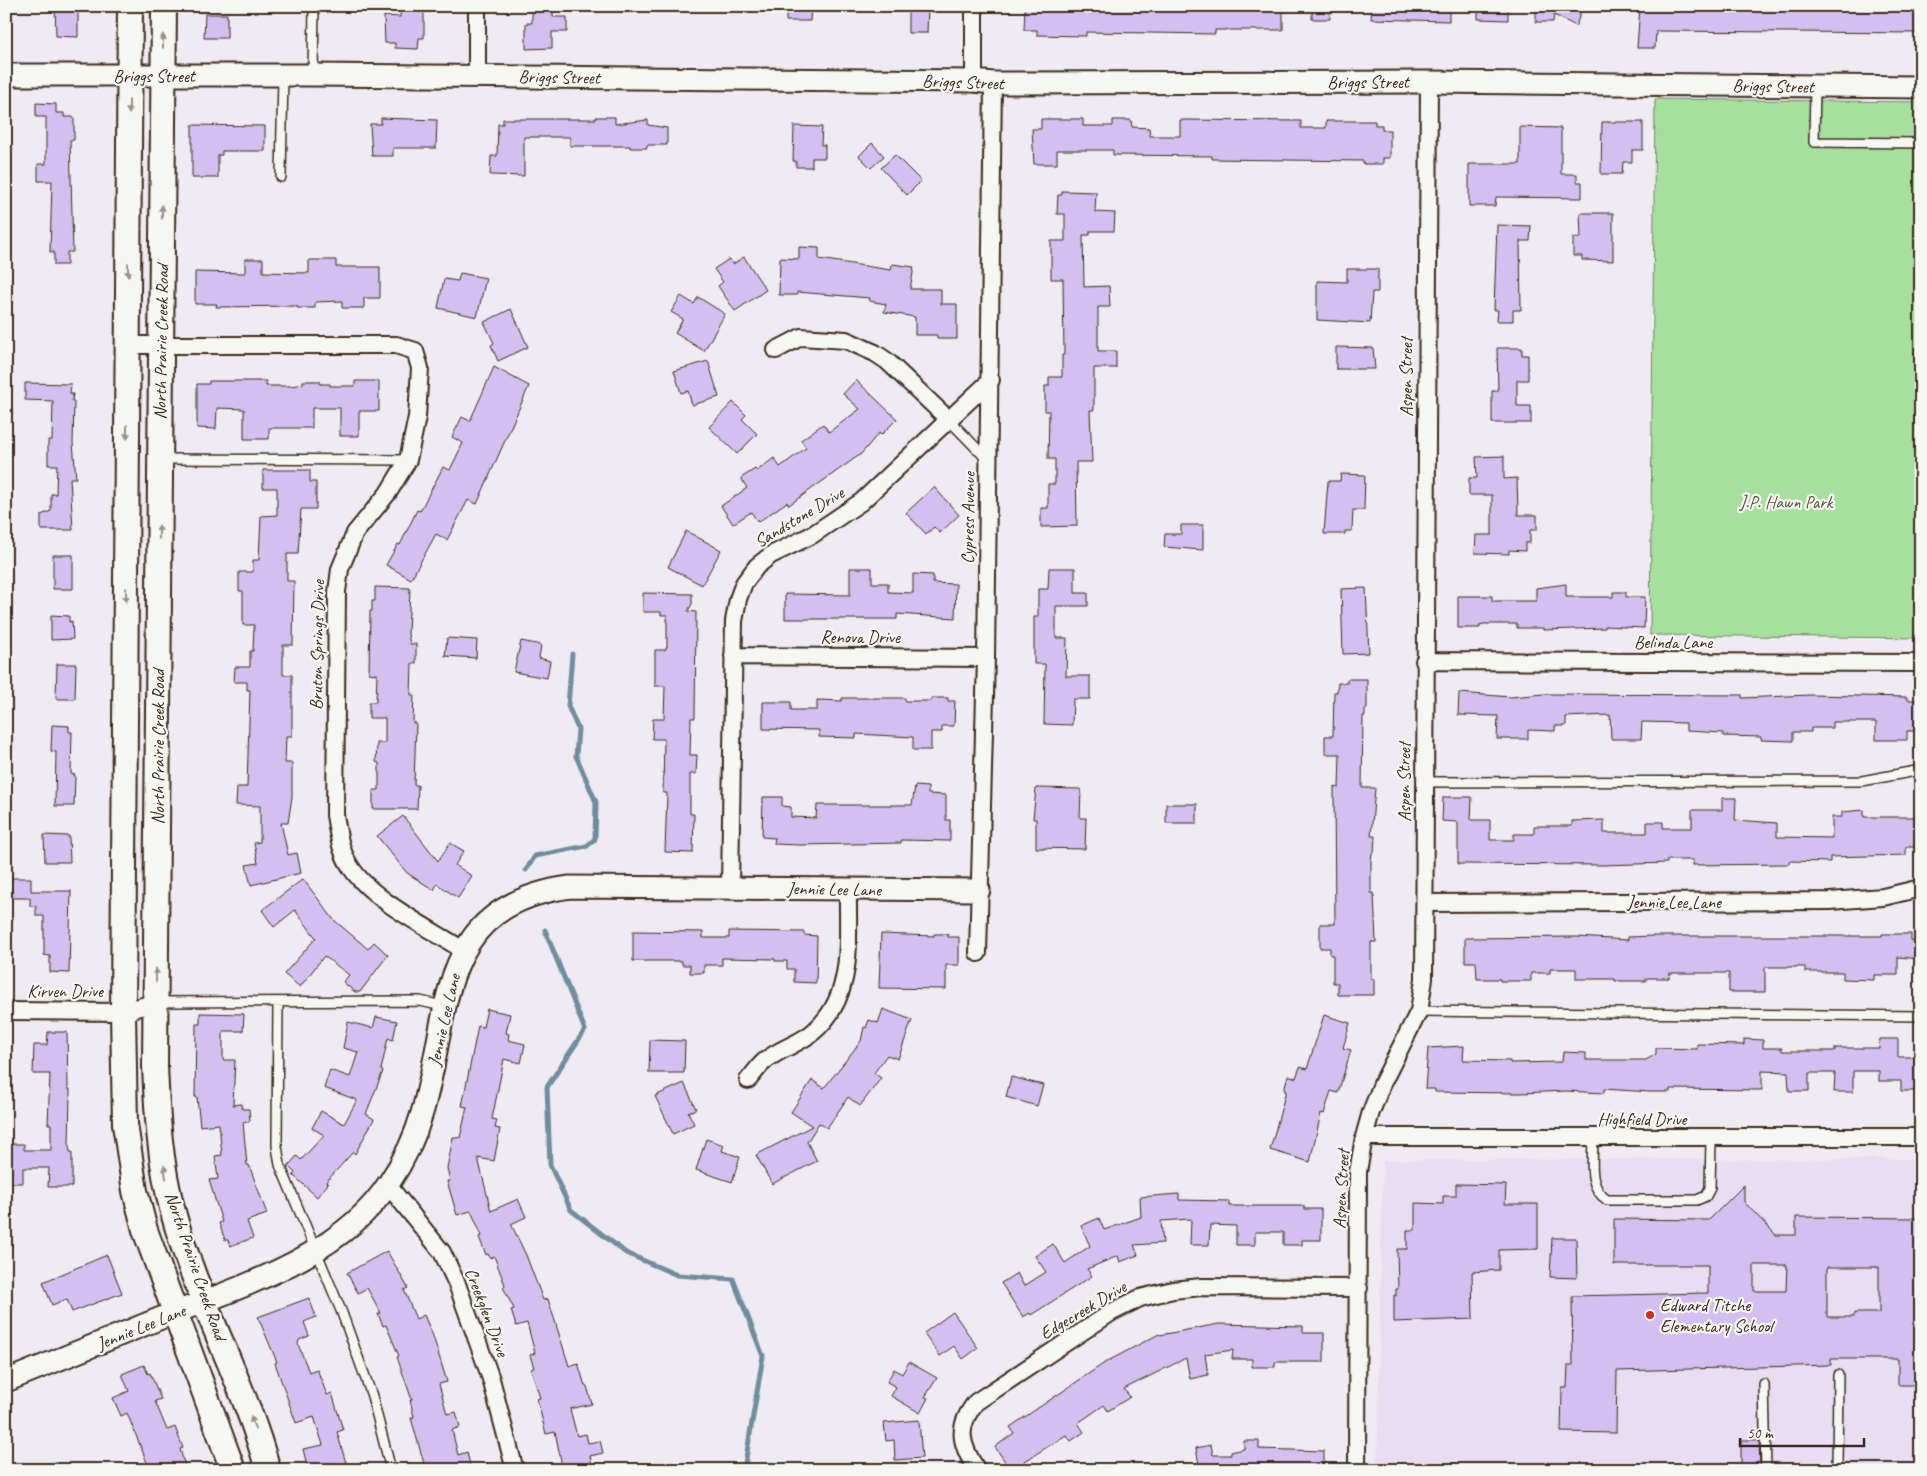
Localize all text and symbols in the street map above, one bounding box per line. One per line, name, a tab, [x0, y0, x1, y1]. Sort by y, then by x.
one-way arrow	[159, 33, 167, 49]
street label: Briggs Street	[113, 65, 197, 87]
street label: Briggs Street	[518, 65, 602, 89]
street label: Briggs Street	[922, 70, 1006, 94]
street label: Briggs Street	[1327, 71, 1411, 93]
street label: Briggs Street	[1732, 74, 1816, 98]
one-way arrow	[125, 100, 133, 116]
one-way arrow	[158, 204, 166, 220]
street label: North Prairie Creek Road	[149, 261, 173, 420]
one-way arrow	[124, 262, 132, 278]
street label: Aspen Street	[1395, 334, 1417, 417]
one-way arrow	[123, 425, 131, 441]
street label: Cypress Avenue	[956, 471, 980, 564]
street label: Sandstone Drive	[750, 481, 849, 552]
park label: J.P. Hawn Park	[1739, 491, 1834, 513]
one-way arrow	[155, 524, 163, 540]
street label: Bruton Springs Drive	[305, 579, 329, 710]
one-way arrow	[122, 587, 130, 603]
street label: Renova Drive	[820, 626, 901, 648]
street label: Belinda Lane	[1634, 631, 1713, 653]
street label: North Prairie Creek Road	[147, 667, 169, 825]
street label: Aspen Street	[1393, 739, 1415, 822]
street label: Jennie Lee Lane	[786, 877, 882, 901]
street label: Jennie Lee Lane	[1626, 891, 1722, 913]
one-way arrow	[152, 966, 160, 982]
street label: Jennie Lee Lane	[423, 971, 466, 1069]
street label: Kirven Drive	[27, 980, 104, 1002]
street label: Highfield Drive	[1598, 1108, 1688, 1130]
street label: Aspen Street	[1328, 1146, 1354, 1229]
one-way arrow	[160, 1163, 168, 1179]
street label: North Prairie Creek Road	[160, 1189, 233, 1346]
street label: Creekglen Drive	[460, 1265, 514, 1361]
street label: Edgecreek Drive	[1036, 1275, 1131, 1344]
place label: Edward Titche Elementary School	[1660, 1294, 1775, 1337]
street label: Jennie Lee Lane	[93, 1299, 190, 1355]
marker: Edward Titche Elementary School	[1644, 1309, 1656, 1321]
one-way arrow	[248, 1416, 256, 1431]
scale bar	[1740, 1416, 1863, 1448]
text: 50 m	[1747, 1424, 1774, 1443]

